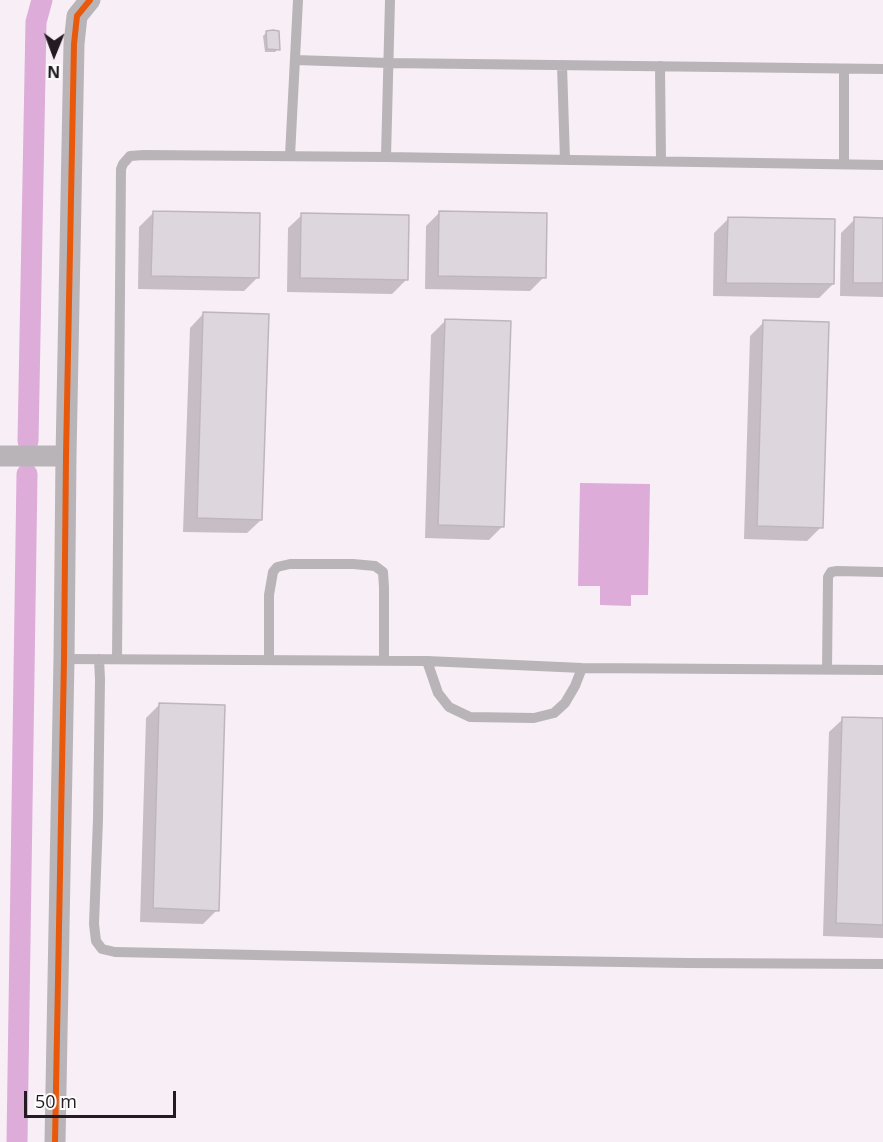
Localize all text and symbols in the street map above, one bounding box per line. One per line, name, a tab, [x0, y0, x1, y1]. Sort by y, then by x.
north arrow	[24, 24, 84, 84]
text: N	[47, 61, 60, 83]
scale bar	[27, 1079, 178, 1117]
text: 50 m	[35, 1089, 77, 1113]

